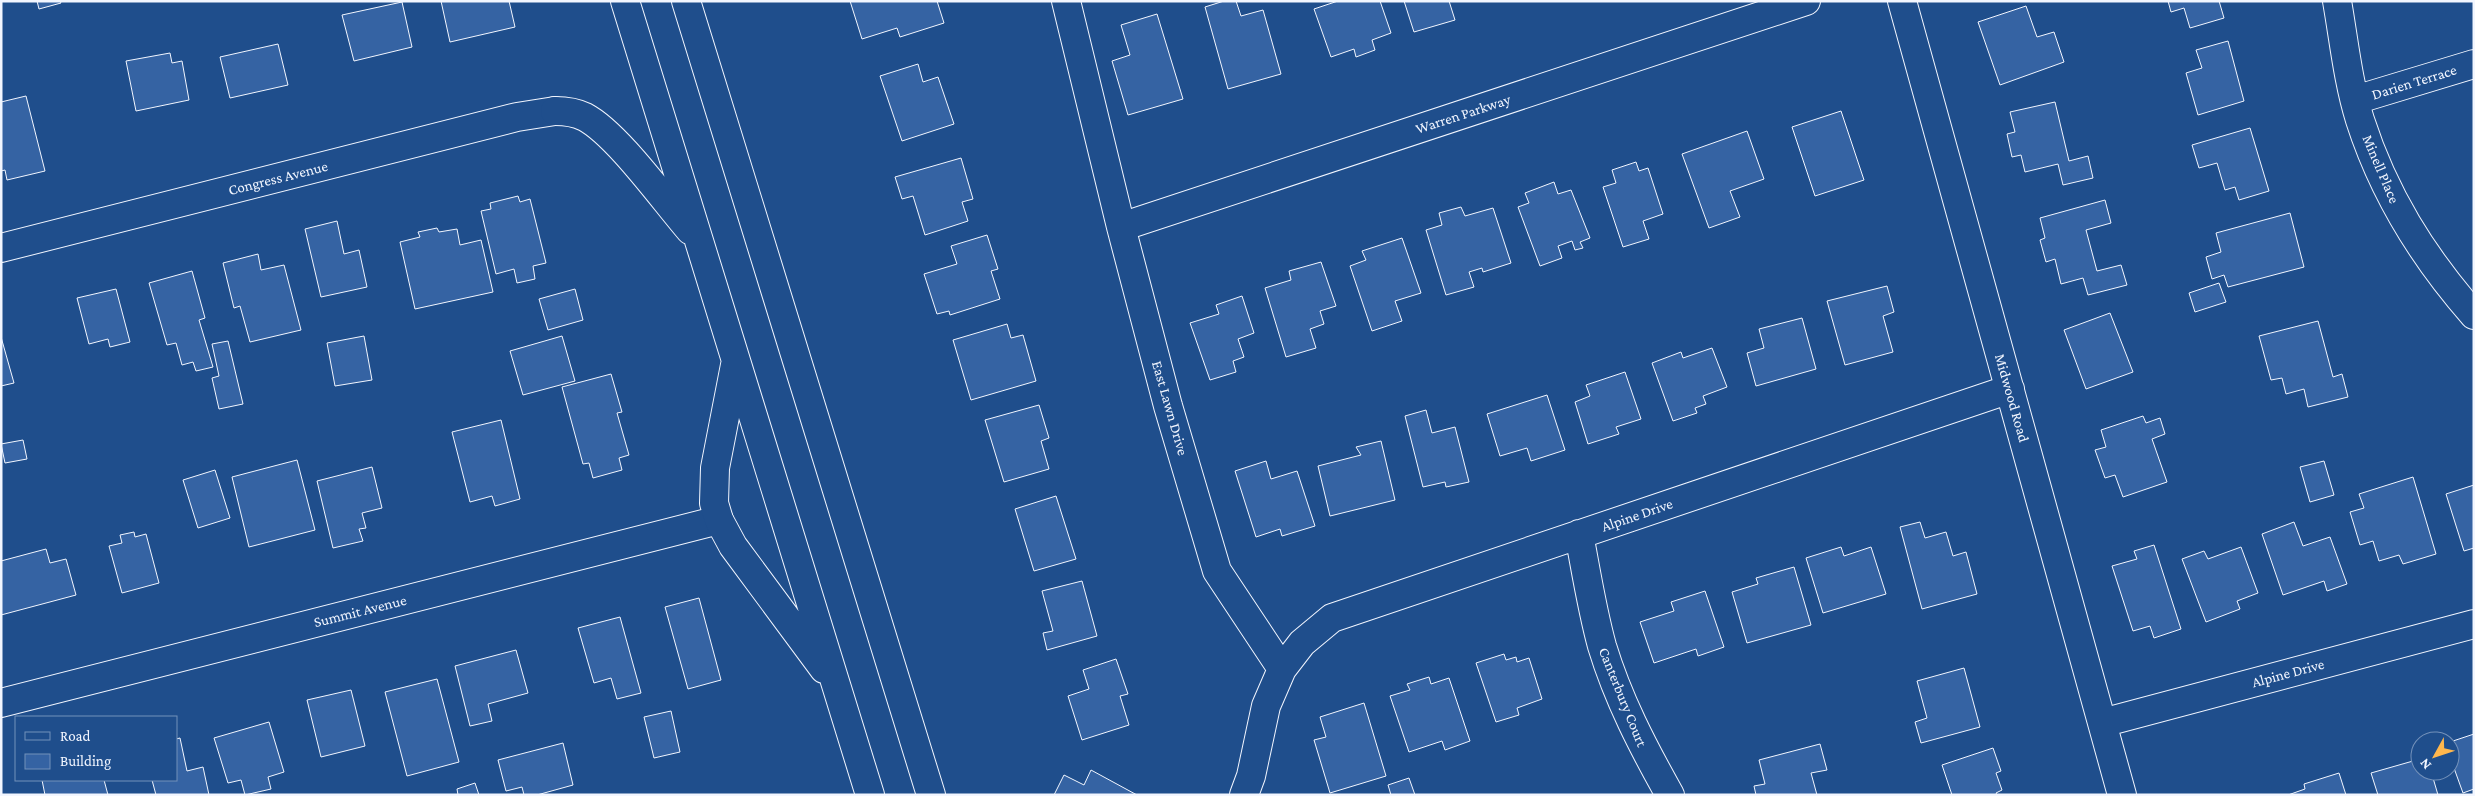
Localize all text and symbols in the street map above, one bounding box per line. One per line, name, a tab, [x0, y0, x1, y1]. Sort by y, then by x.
street label: Darien Terrace	[2370, 61, 2459, 102]
street label: Warren Parkway	[1413, 91, 1513, 138]
street label: Minell Place	[2359, 132, 2403, 206]
street label: Congress Avenue	[227, 158, 330, 199]
street label: Midwood Road	[1992, 352, 2032, 444]
street label: East Lawn Drive	[1149, 359, 1191, 458]
street label: Alpine Drive	[1599, 495, 1675, 536]
street label: Summit Avenue	[312, 592, 408, 630]
street label: Canterbury Court	[1595, 645, 1651, 750]
street label: Alpine Drive	[2250, 656, 2327, 691]
legend	[15, 716, 178, 781]
text: Road	[60, 728, 91, 744]
north arrow	[2410, 731, 2460, 781]
text: Building	[60, 753, 111, 770]
text: N	[2416, 755, 2434, 773]

